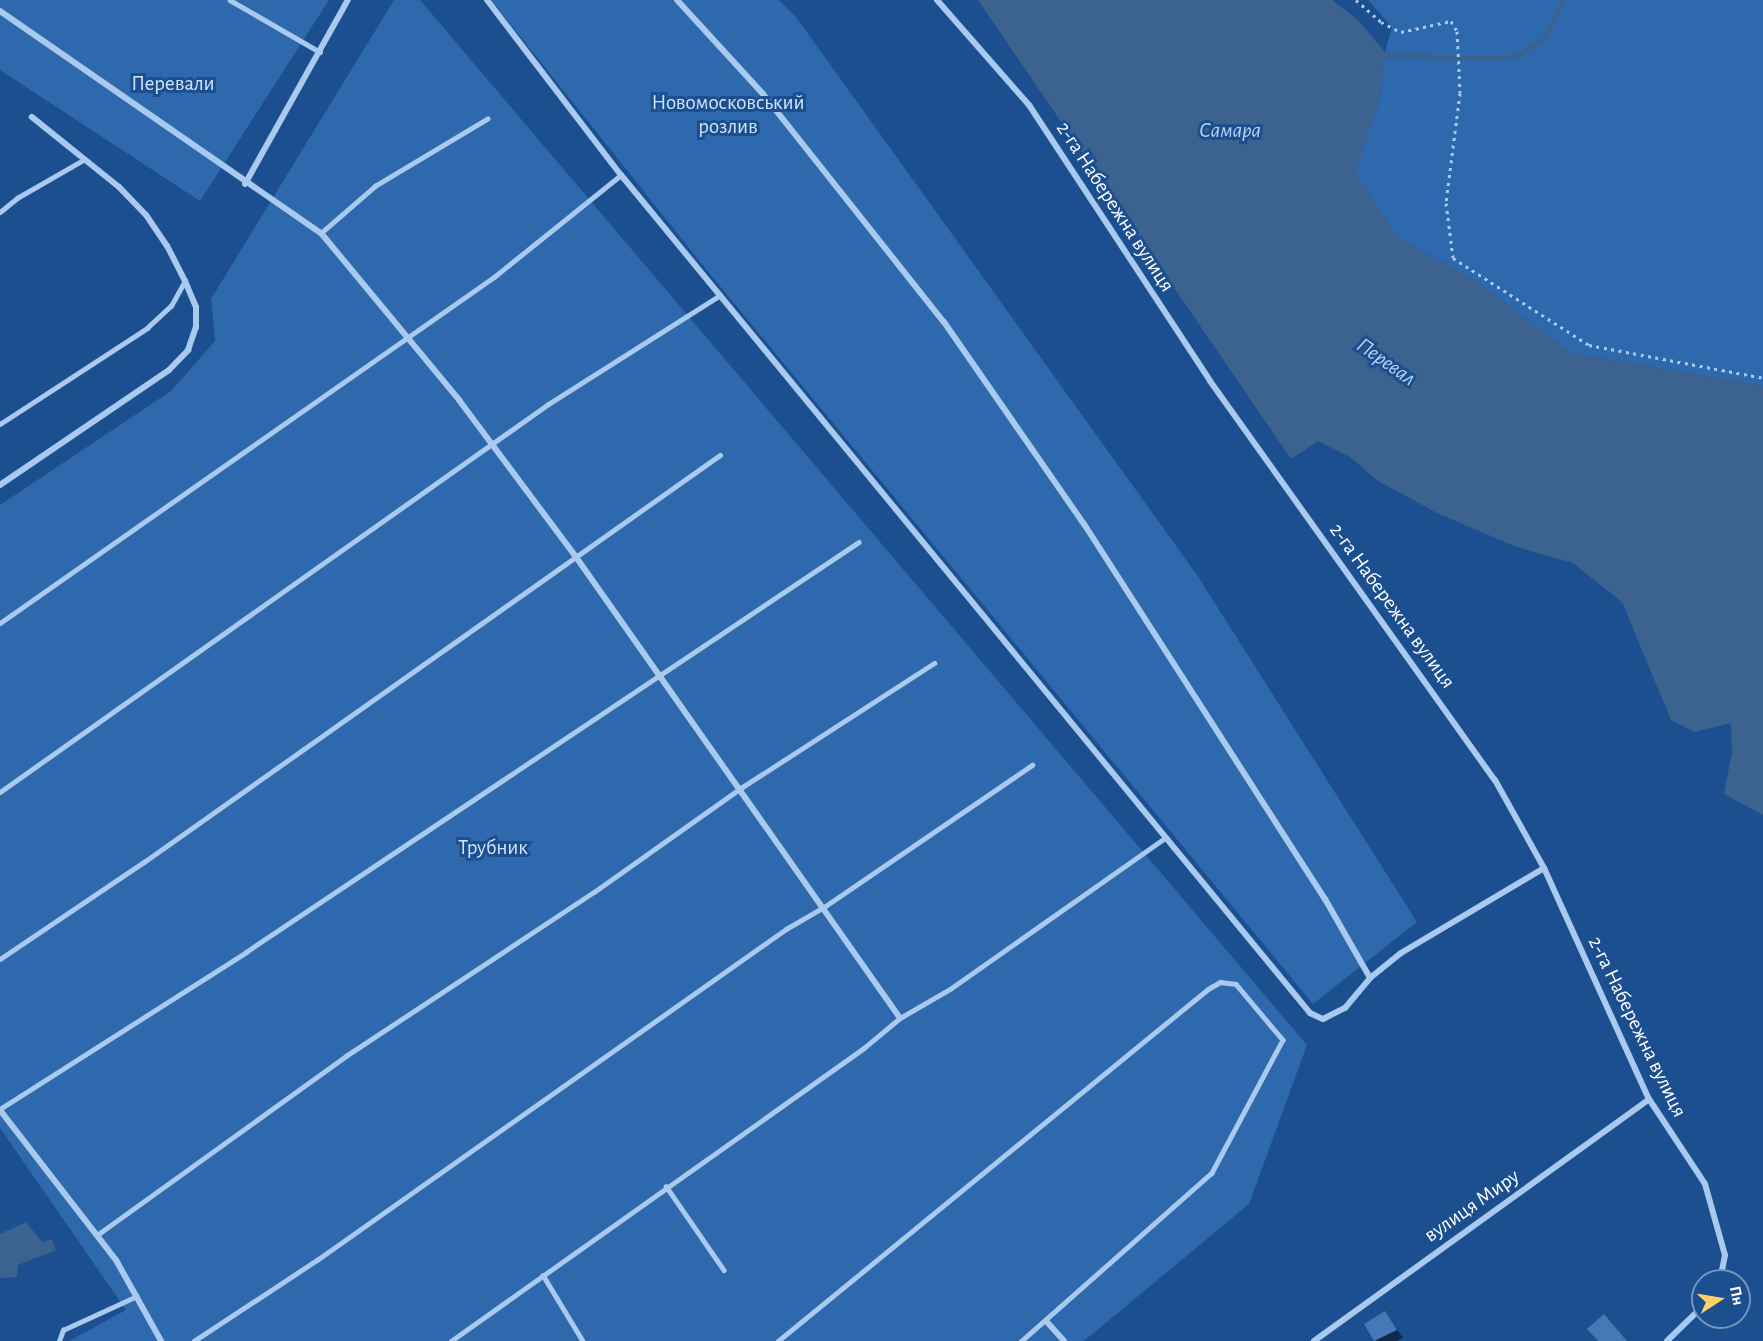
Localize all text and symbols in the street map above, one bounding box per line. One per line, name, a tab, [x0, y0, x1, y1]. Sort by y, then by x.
park label: Перевали	[131, 71, 215, 97]
park label: Новомосковський розлив	[651, 90, 805, 140]
street label: 2-га Набережна вулиця	[1050, 117, 1180, 297]
water label: Самара	[1199, 118, 1261, 144]
water label: Перевал	[1351, 332, 1421, 392]
street label: 2-га Набережна вулиця	[1324, 518, 1460, 694]
park label: Трубник	[458, 835, 528, 861]
street label: 2-га Набережна вулиця	[1582, 932, 1692, 1122]
street label: вулиця Миру	[1419, 1164, 1525, 1248]
north arrow	[1691, 1269, 1751, 1329]
text: Пн	[1727, 1284, 1747, 1307]

